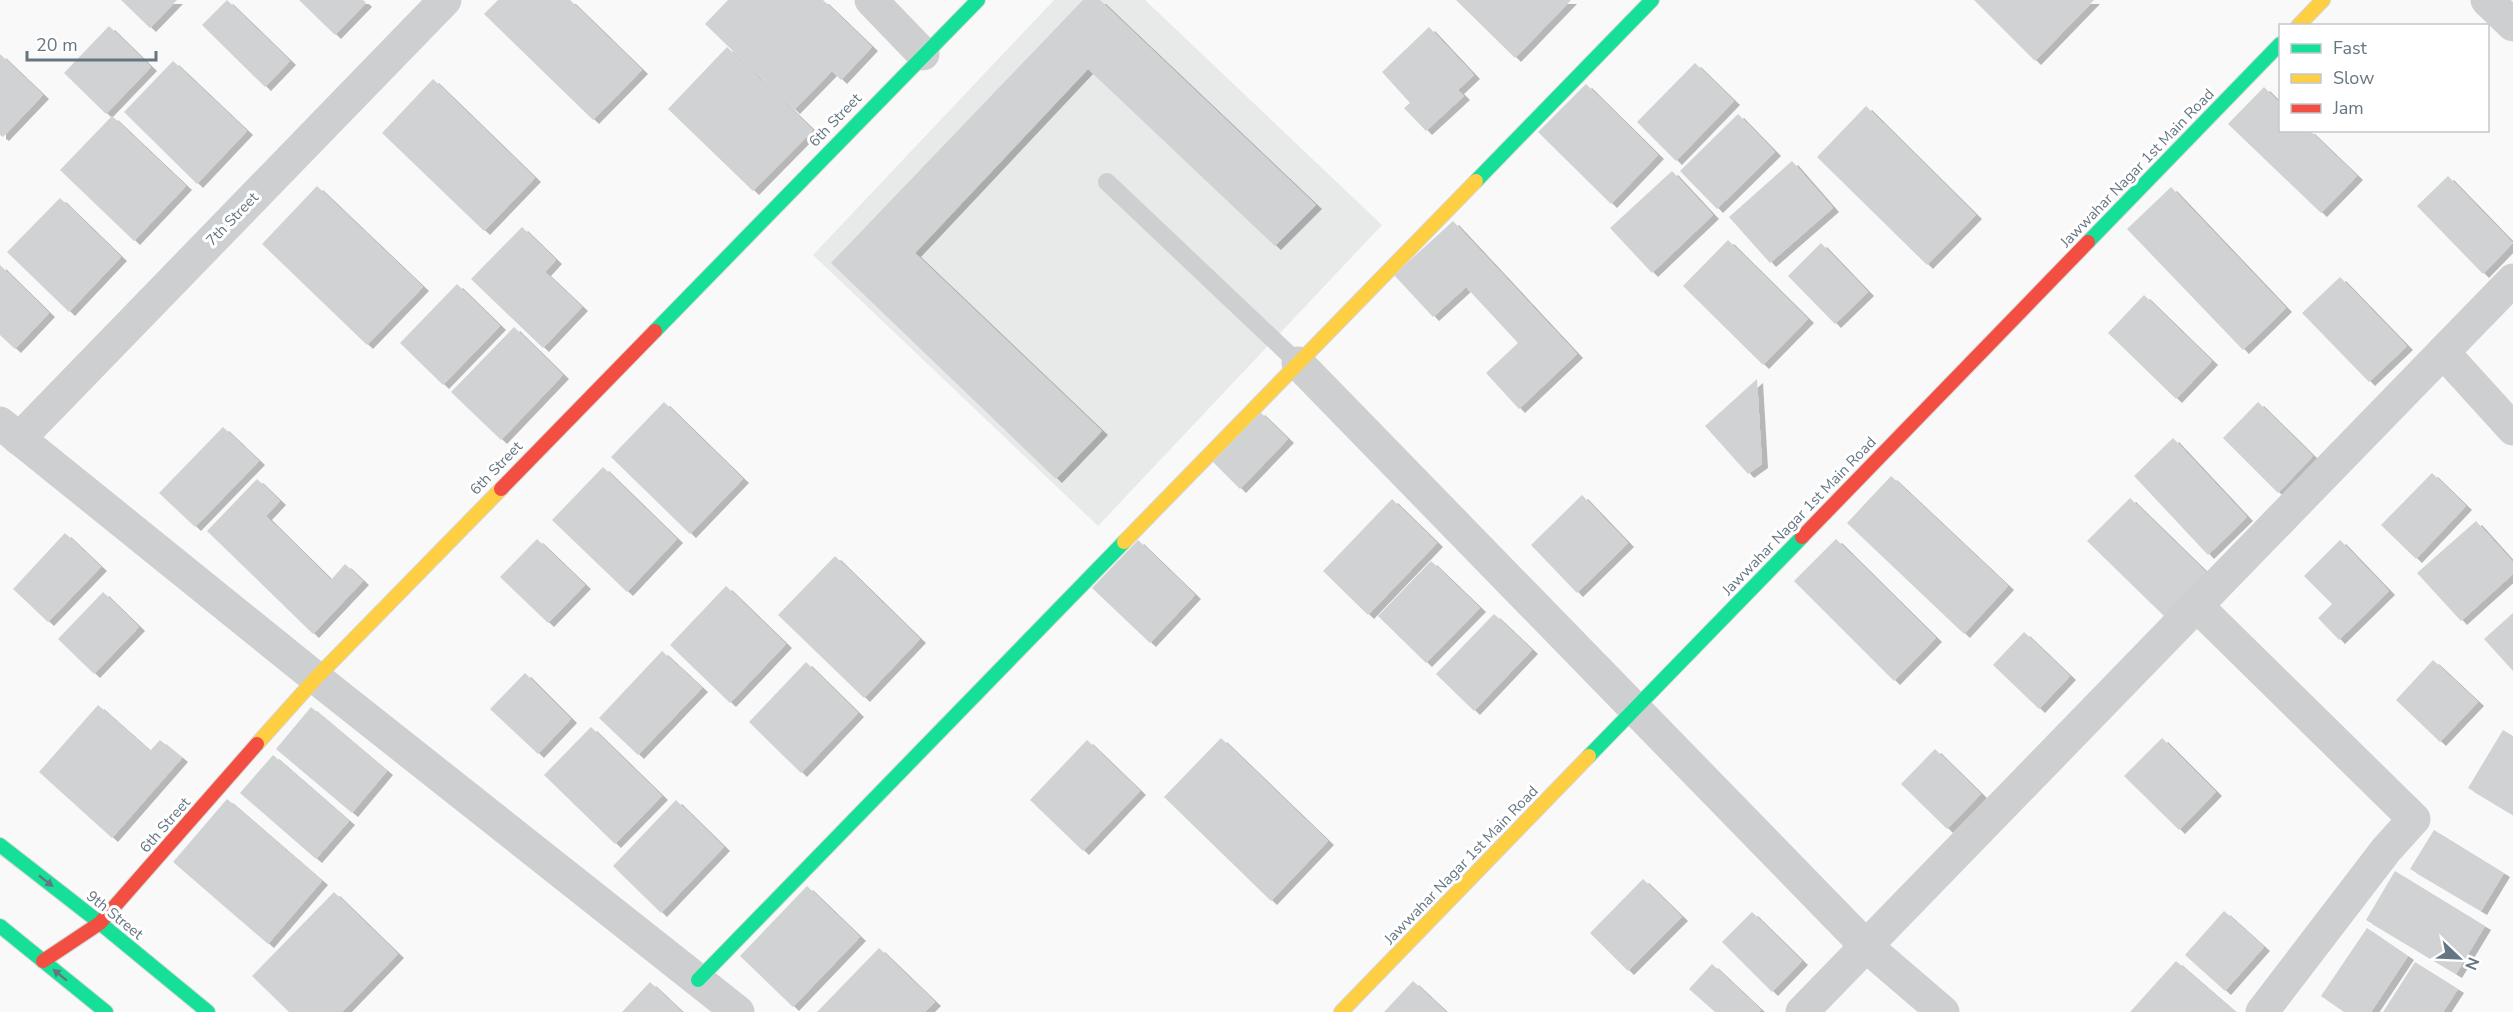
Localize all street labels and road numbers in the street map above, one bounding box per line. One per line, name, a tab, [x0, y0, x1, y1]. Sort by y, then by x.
street label: Jawwahar Nagar 1st Main Road	[2055, 84, 2218, 252]
street label: 6th Street	[804, 88, 866, 151]
street label: 7th Street	[201, 187, 263, 250]
street label: Jawwahar Nagar 1st Main Road	[1717, 432, 1880, 600]
street label: 6th Street	[465, 436, 527, 499]
street label: Jawwahar Nagar 1st Main Road	[1379, 781, 1542, 949]
street label: 6th Street	[135, 792, 195, 857]
street label: 9th Street	[82, 886, 148, 944]

